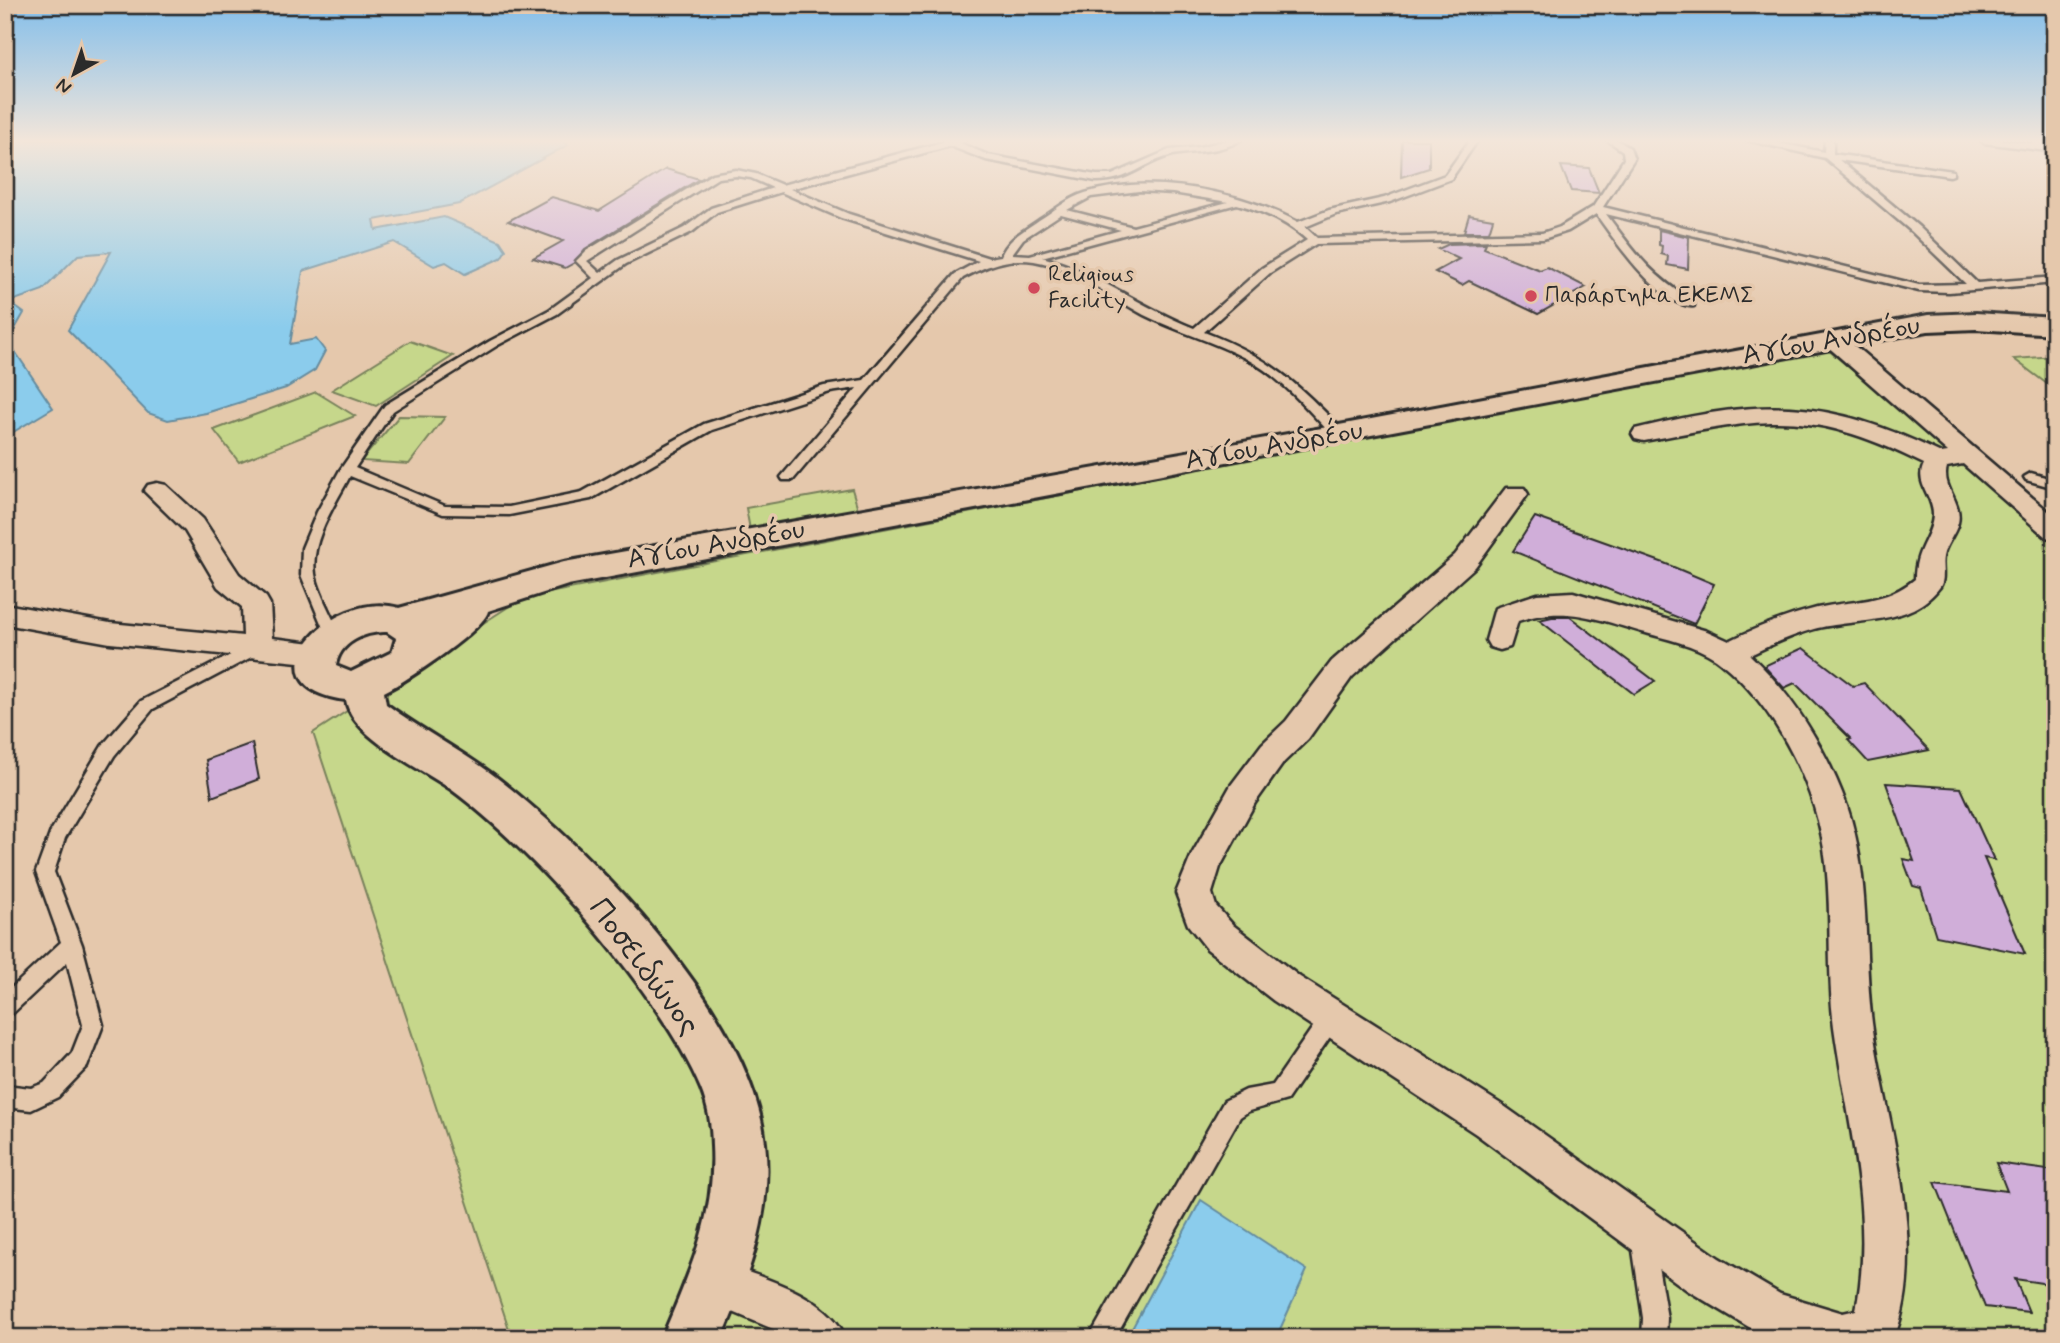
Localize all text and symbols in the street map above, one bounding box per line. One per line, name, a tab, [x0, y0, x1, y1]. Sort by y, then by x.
north arrow	[38, 38, 108, 108]
text: N	[51, 72, 77, 100]
place label: Religious Facility	[1048, 260, 1134, 316]
marker: Religious Facility	[1026, 280, 1042, 296]
place label: Παράρτημα ΕΚΕΜΣ	[1545, 281, 1754, 311]
marker: Παράρτημα ΕΚΕΜΣ	[1523, 288, 1539, 304]
street label: Αγίου Ανδρέου	[1739, 307, 1923, 375]
street label: Αγίου Ανδρέου	[1182, 412, 1366, 480]
street label: Αγίου Ανδρέου	[624, 511, 808, 579]
street label: Ποσειδώνος	[578, 889, 710, 1045]

